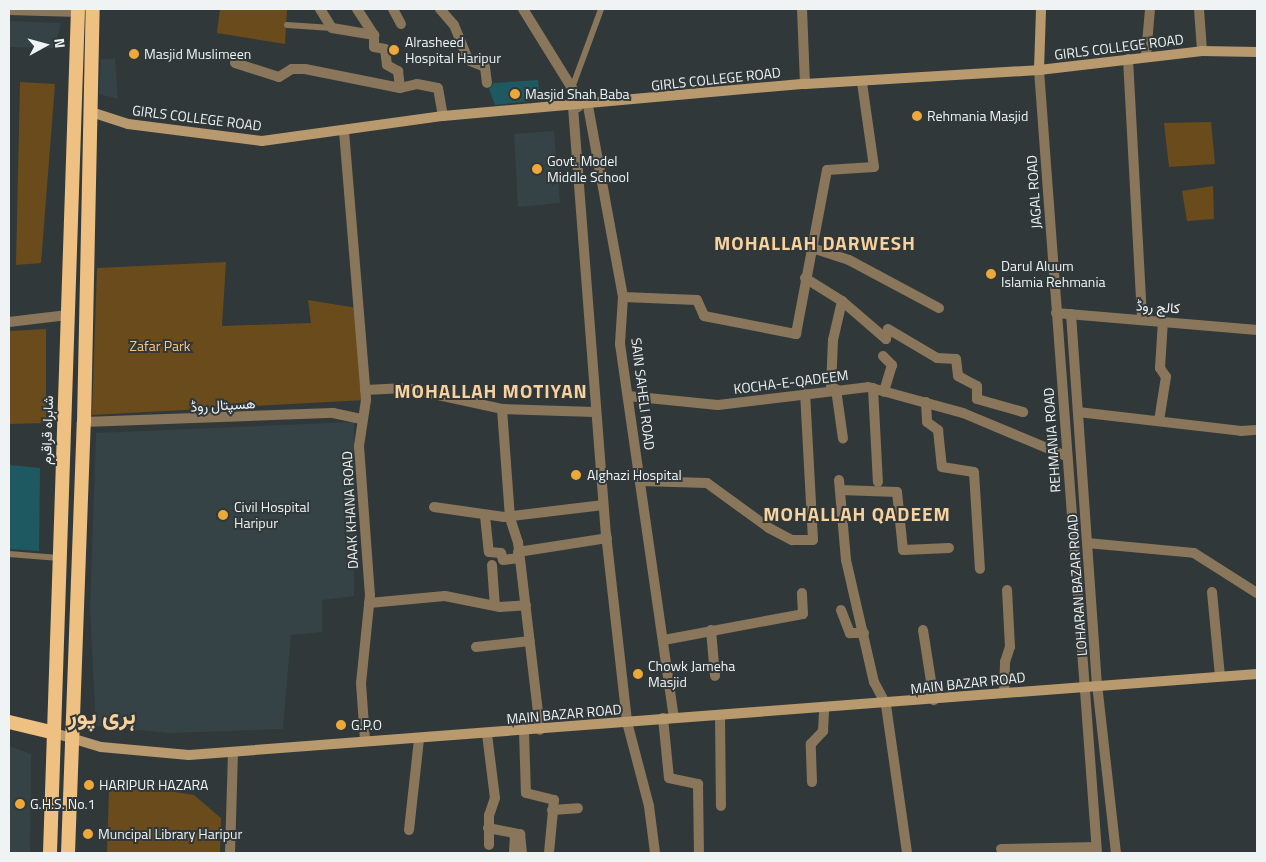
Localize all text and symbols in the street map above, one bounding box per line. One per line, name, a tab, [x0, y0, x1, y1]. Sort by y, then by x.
north arrow	[20, 20, 70, 70]
street label: GIRLS COLLEGE ROAD	[1053, 31, 1185, 63]
place label: Alrasheed Hospital Haripur	[405, 34, 501, 66]
text: N	[49, 37, 71, 49]
marker: Alrasheed Hospital Haripur	[387, 43, 401, 57]
place label: Masjid Muslimeen	[144, 46, 251, 62]
marker: Masjid Muslimeen	[128, 48, 140, 60]
street label: GIRLS COLLEGE ROAD	[650, 64, 782, 94]
place label: Masjid Shah Baba	[525, 86, 630, 102]
marker: Masjid Shah Baba	[509, 88, 521, 100]
street label: GIRLS COLLEGE ROAD	[131, 102, 263, 134]
place label: Rehmania Masjid	[927, 108, 1028, 124]
marker: Rehmania Masjid	[911, 110, 923, 122]
place label: Govt. Model Middle School	[547, 153, 629, 186]
street label: JAGAL ROAD	[1023, 154, 1045, 230]
marker: Govt. Model Middle School	[531, 163, 543, 175]
district label: MOHALLAH DARWESH	[712, 232, 918, 254]
place label: Darul Aluum Islamia Rehmania	[1001, 258, 1105, 290]
marker: Darul Aluum Islamia Rehmania	[985, 268, 997, 280]
street label: کالج روڈ	[1135, 297, 1181, 317]
street label: SAIN SAHELI ROAD	[628, 337, 658, 451]
park label: Zafar Park	[130, 338, 190, 354]
street label: KOCHA-E-QADEEM	[733, 367, 849, 397]
district label: MOHALLAH MOTIYAN	[392, 380, 590, 402]
street label: REHMANIA ROAD	[1040, 387, 1064, 493]
street label: شاہراہ قراقرم	[37, 395, 57, 465]
street label: ھسپتال روڈ	[190, 395, 256, 415]
street label: DAAK KHANA ROAD	[339, 450, 361, 570]
place label: Alghazi Hospital	[587, 467, 682, 483]
marker: Alghazi Hospital	[569, 468, 583, 482]
place label: Civil Hospital Haripur	[234, 499, 310, 532]
district label: MOHALLAH QADEEM	[761, 503, 953, 525]
marker: Civil Hospital Haripur	[216, 508, 230, 522]
street label: LOHARAN BAZAR ROAD	[1064, 513, 1090, 657]
place label: Chowk Jameha Masjid	[648, 658, 735, 690]
marker: Chowk Jameha Masjid	[632, 668, 644, 680]
street label: MAIN BAZAR ROAD	[910, 669, 1026, 697]
street label: MAIN BAZAR ROAD	[506, 701, 622, 727]
district label: ہری پور	[68, 702, 136, 730]
place label: G.P.O	[351, 717, 382, 733]
marker: G.P.O	[335, 719, 347, 731]
place label: HARIPUR HAZARA	[99, 777, 208, 793]
marker: HARIPUR HAZARA	[83, 779, 95, 791]
place label: G.H.S. No.1	[30, 796, 95, 812]
marker: G.H.S. No.1	[14, 798, 26, 810]
place label: Muncipal Library Haripur	[98, 826, 242, 842]
marker: Muncipal Library Haripur	[82, 828, 94, 840]

